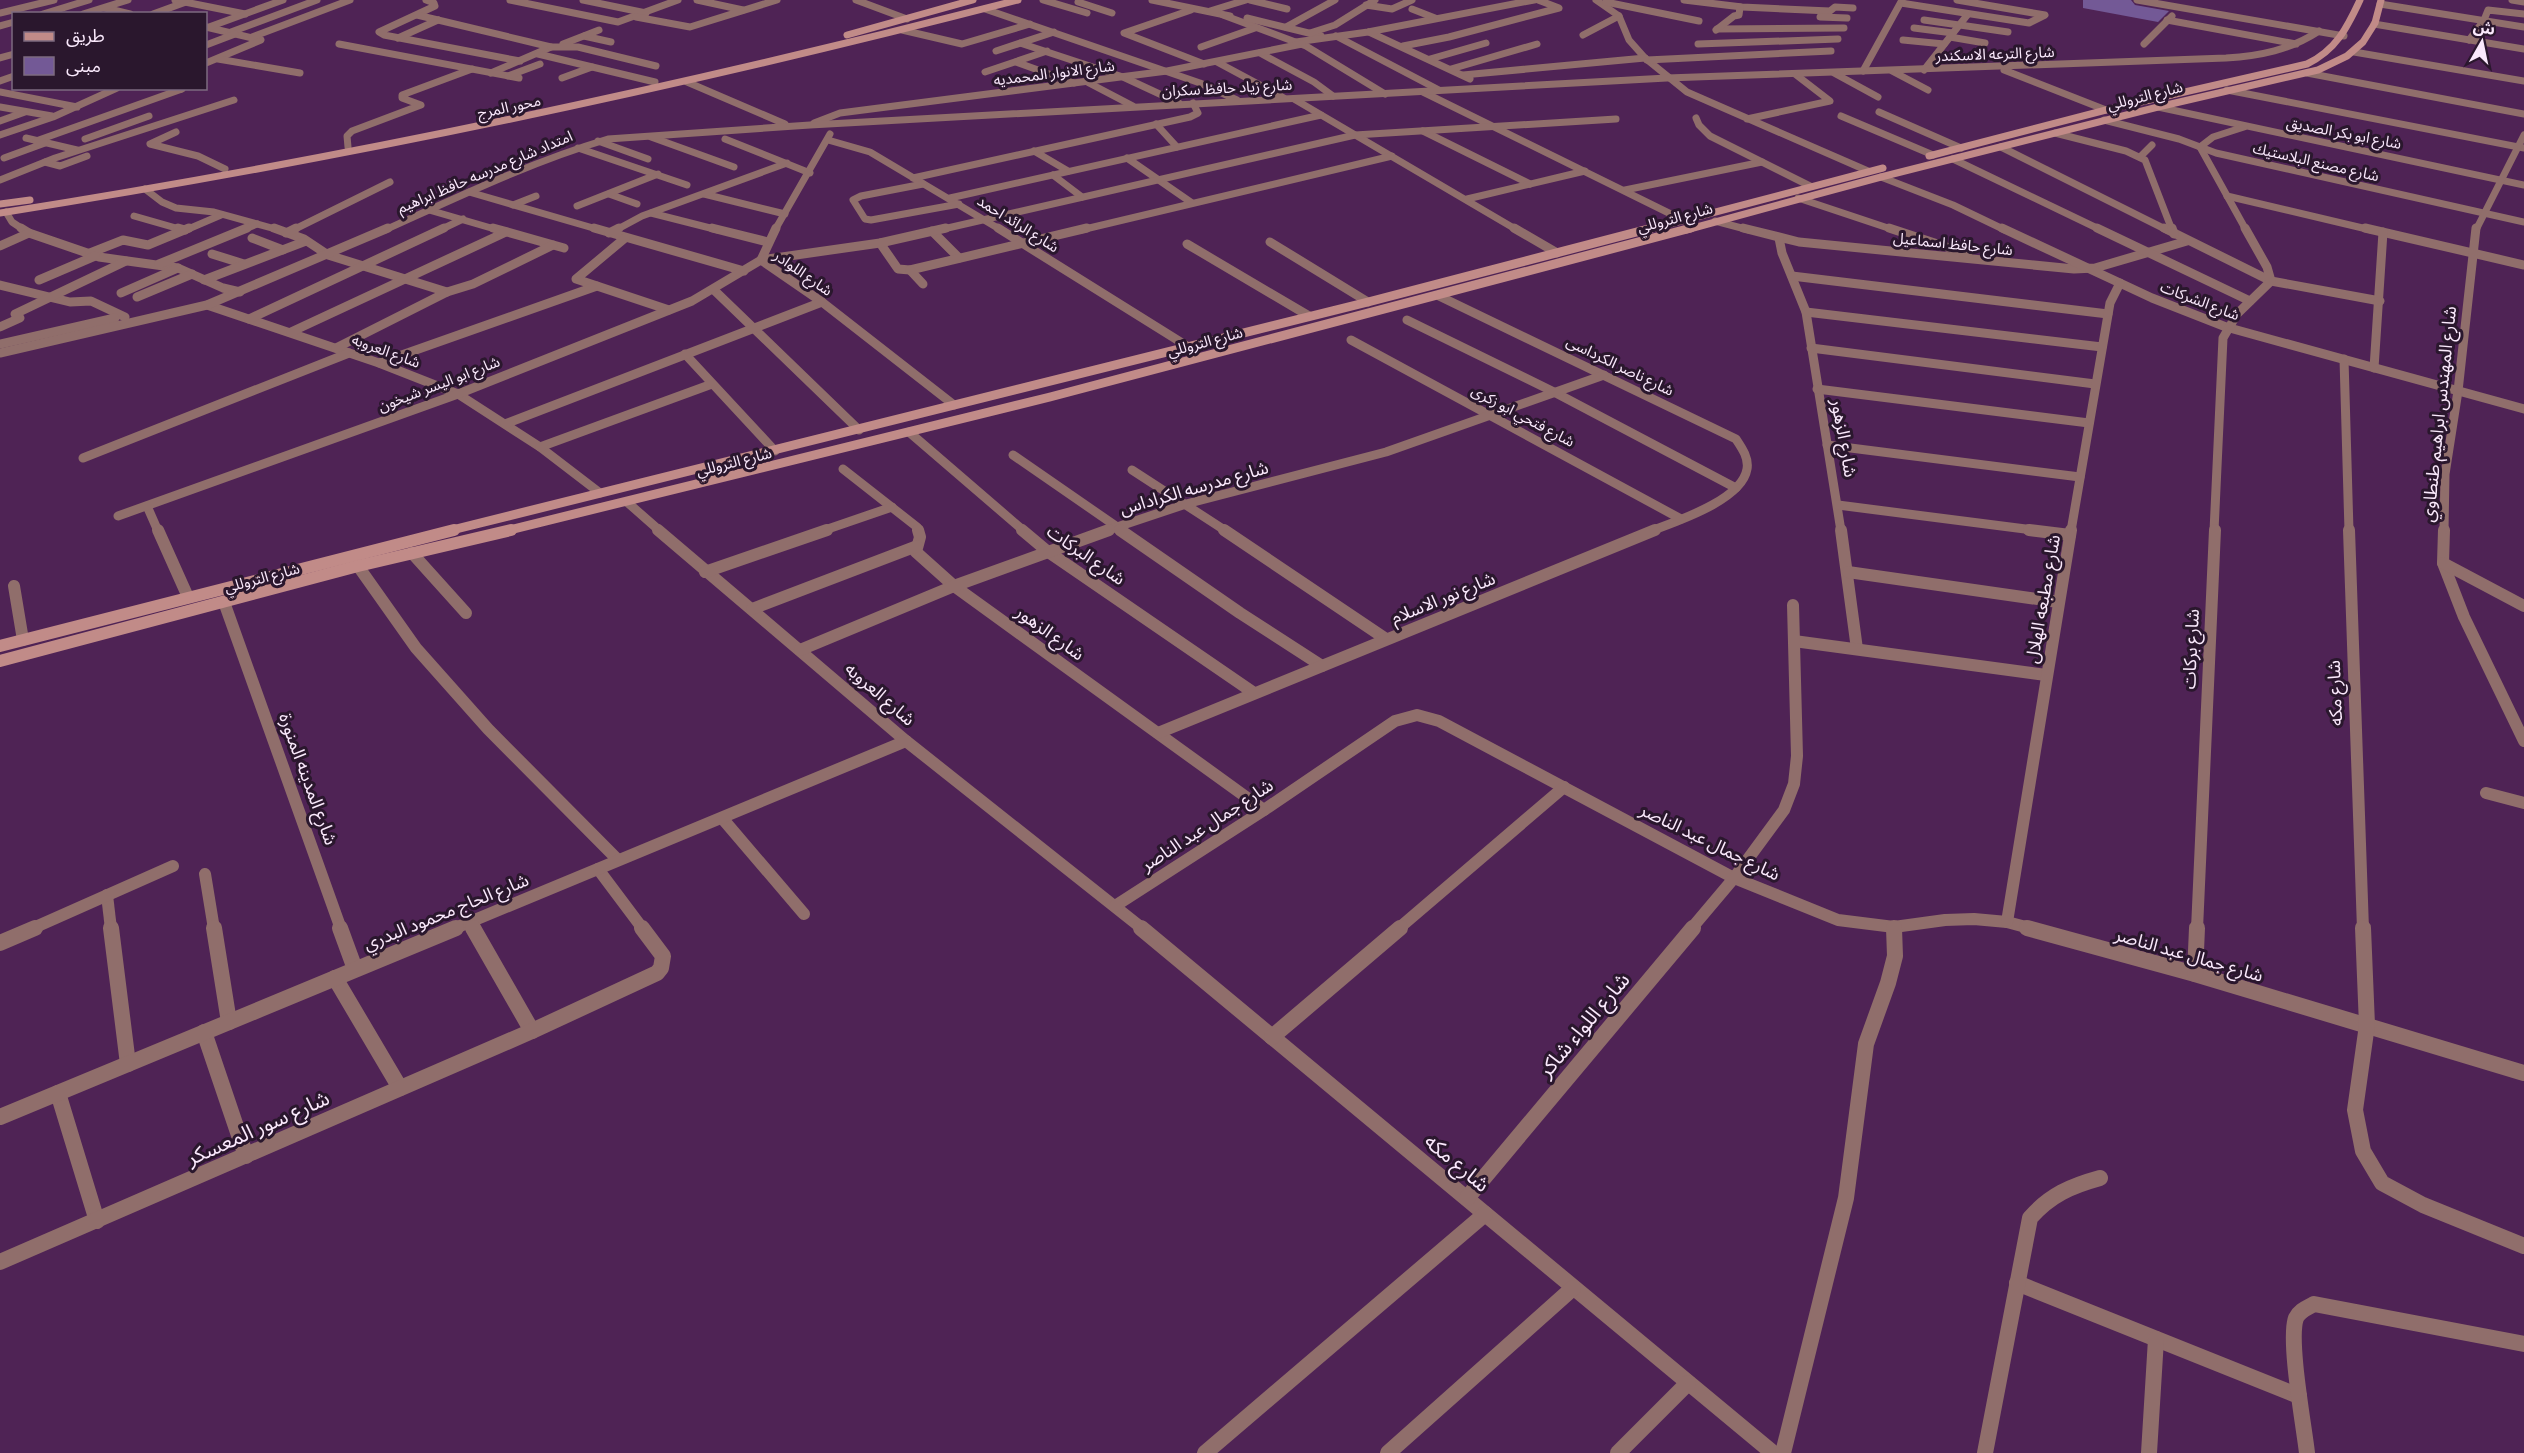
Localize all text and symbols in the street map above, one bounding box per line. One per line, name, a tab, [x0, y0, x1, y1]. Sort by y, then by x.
legend	[12, 12, 207, 90]
north arrow	[2452, 12, 2512, 72]
text: ش	[2472, 16, 2497, 41]
text: طريق	[66, 24, 105, 49]
street label: شارع الترعه الاسكندر	[1934, 42, 2055, 68]
text: مبنى	[66, 54, 101, 79]
street label: شارع الانوار المحمديه	[992, 56, 1116, 92]
street label: شارع زياد حافظ سكران	[1161, 75, 1293, 103]
street label: شارع التروللي	[2105, 77, 2186, 117]
street label: محور المرج	[475, 90, 543, 125]
street label: شارع ابو بكر الصديق	[2284, 112, 2403, 156]
street label: امتداد شارع مدرسه حافظ ابراهيم	[394, 126, 577, 220]
street label: شارع مصنع البلاستيك	[2251, 138, 2381, 188]
street label: شارع الرائد احمد	[972, 191, 1063, 259]
street label: شارع التروللي	[1635, 198, 1716, 240]
street label: شارع حافظ اسماعيل	[1892, 228, 2014, 262]
street label: شارع اللوادر	[768, 245, 837, 302]
street label: شارع الشركات	[2157, 277, 2243, 327]
street label: شارع المهندس ابراهيم طنطاوي	[2416, 305, 2464, 523]
street label: شارع التروللي	[1165, 322, 1246, 364]
street label: شارع العروبه	[348, 329, 423, 375]
street label: شارع ناصر الكرداسى	[1562, 331, 1677, 403]
street label: شارع ابو اليسر شيخون	[375, 351, 504, 418]
street label: شارع فتحي ابو زكرى	[1467, 380, 1578, 454]
street label: شارع الزهور	[1823, 396, 1863, 480]
street label: شارع التروللي	[694, 443, 775, 483]
street label: شارع مدرسه الكراداس	[1117, 455, 1272, 523]
street label: شارع البركات	[1041, 519, 1130, 592]
street label: شارع مطبعه الهلال	[2020, 533, 2068, 666]
street label: شارع التروللي	[222, 558, 303, 600]
street label: شارع نور الاسلام	[1387, 566, 1500, 632]
street label: شارع الزهور	[1009, 599, 1089, 668]
street label: شارع بركات	[2177, 608, 2207, 690]
street label: شارع العروبه	[838, 657, 920, 733]
street label: شارع مكه	[2322, 660, 2350, 726]
street label: شارع المدينه المنورة	[271, 710, 343, 849]
street label: شارع جمال عبد الناصر	[1135, 773, 1279, 879]
street label: شارع جمال عبد الناصر	[1634, 797, 1784, 888]
street label: شارع الحاج محمود البدري	[360, 868, 533, 958]
street label: شارع جمال عبد الناصر	[2111, 922, 2266, 990]
street label: شارع اللواء شاكر	[1530, 966, 1637, 1085]
street label: شارع سور المعسكر	[181, 1083, 334, 1173]
street label: شارع مكه	[1418, 1127, 1496, 1199]

